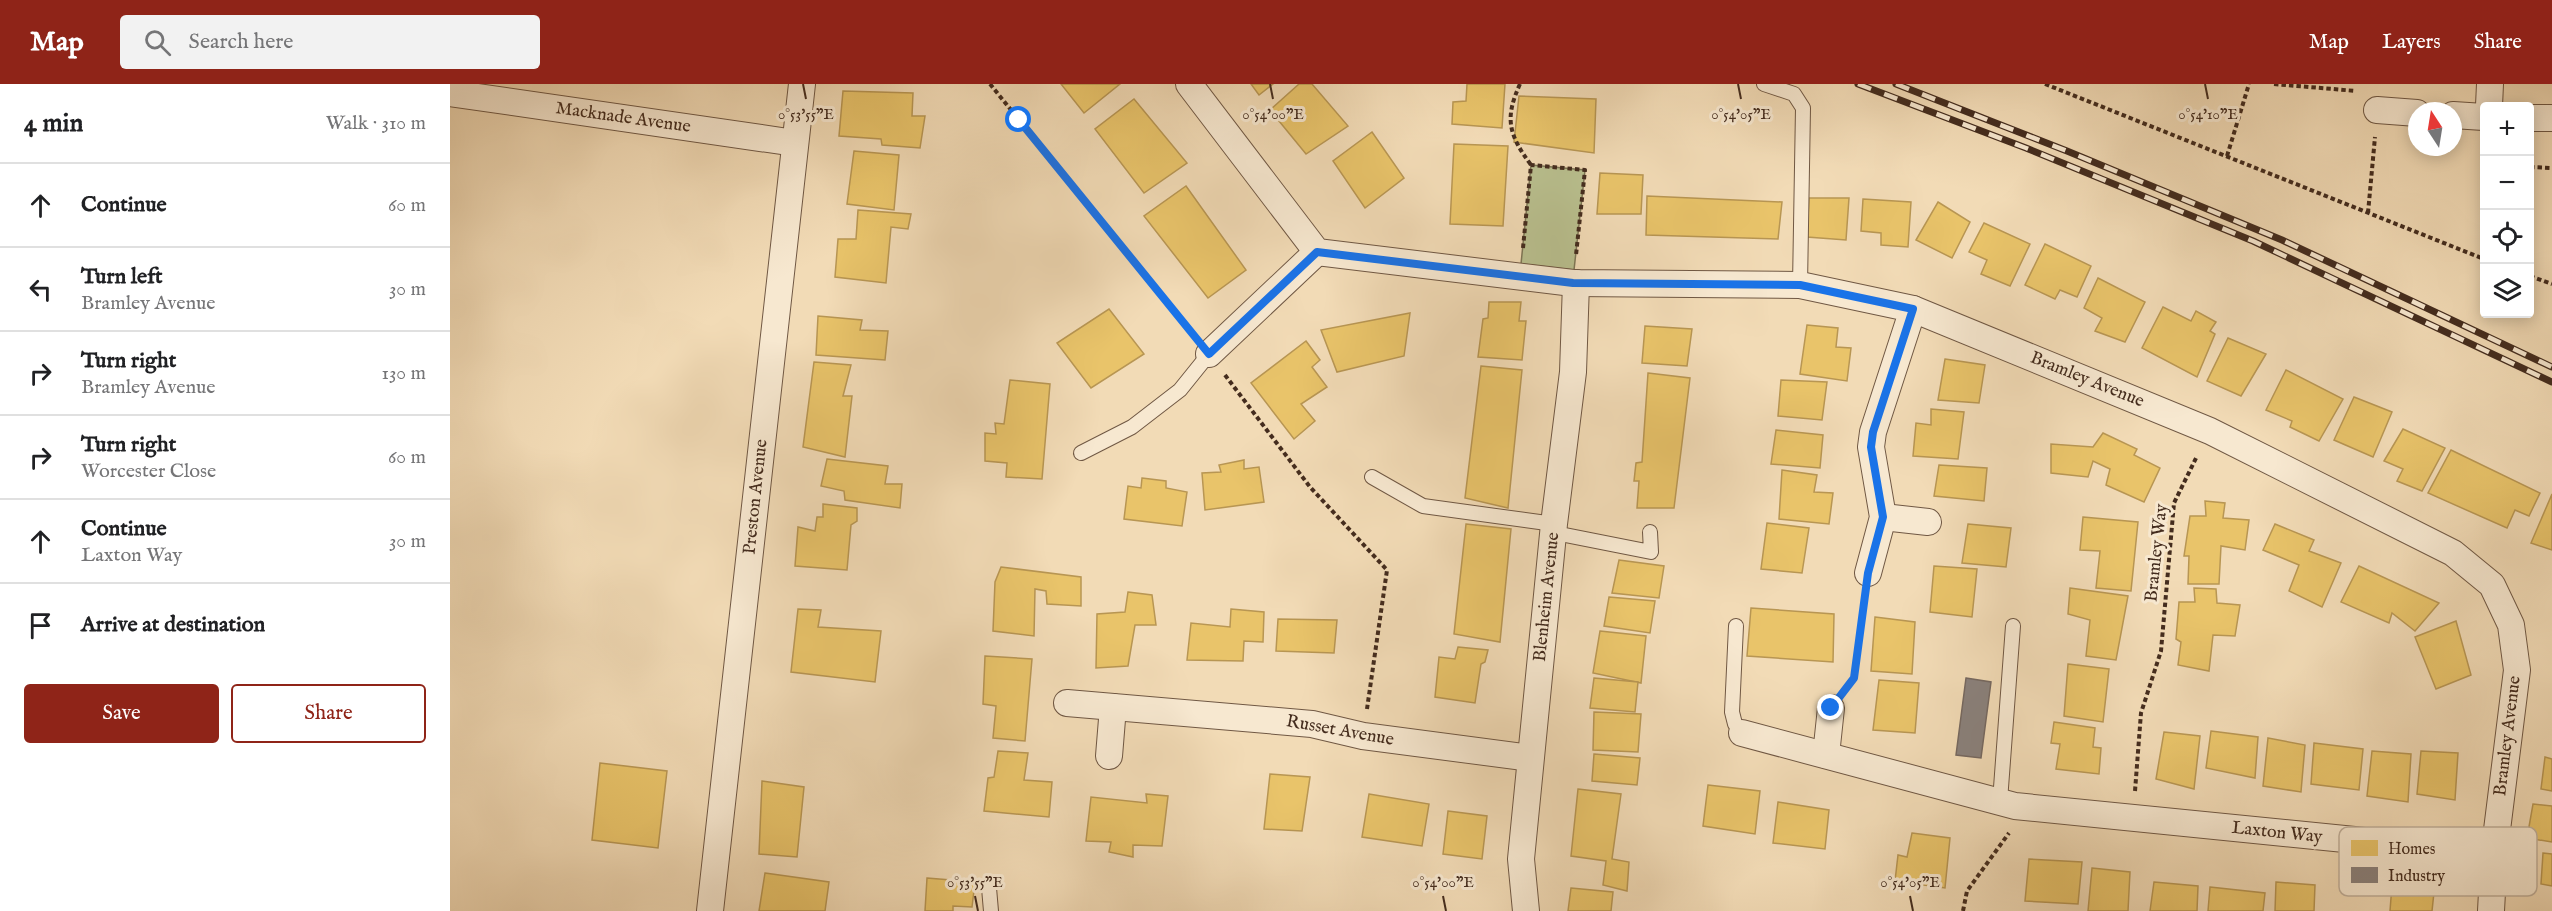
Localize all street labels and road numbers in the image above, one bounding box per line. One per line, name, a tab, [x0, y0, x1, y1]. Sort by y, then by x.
street label: Macknade Avenue	[554, 97, 692, 139]
street label: Bramley Avenue	[2027, 347, 2147, 413]
street label: Preston Avenue	[739, 438, 773, 556]
street label: Bramley Way	[2140, 503, 2174, 603]
street label: Blenheim Avenue	[1529, 531, 1565, 663]
street label: Bramley Avenue	[2489, 674, 2527, 798]
street label: Russet Avenue	[1284, 710, 1396, 752]
street label: Laxton Way	[2230, 817, 2324, 849]

